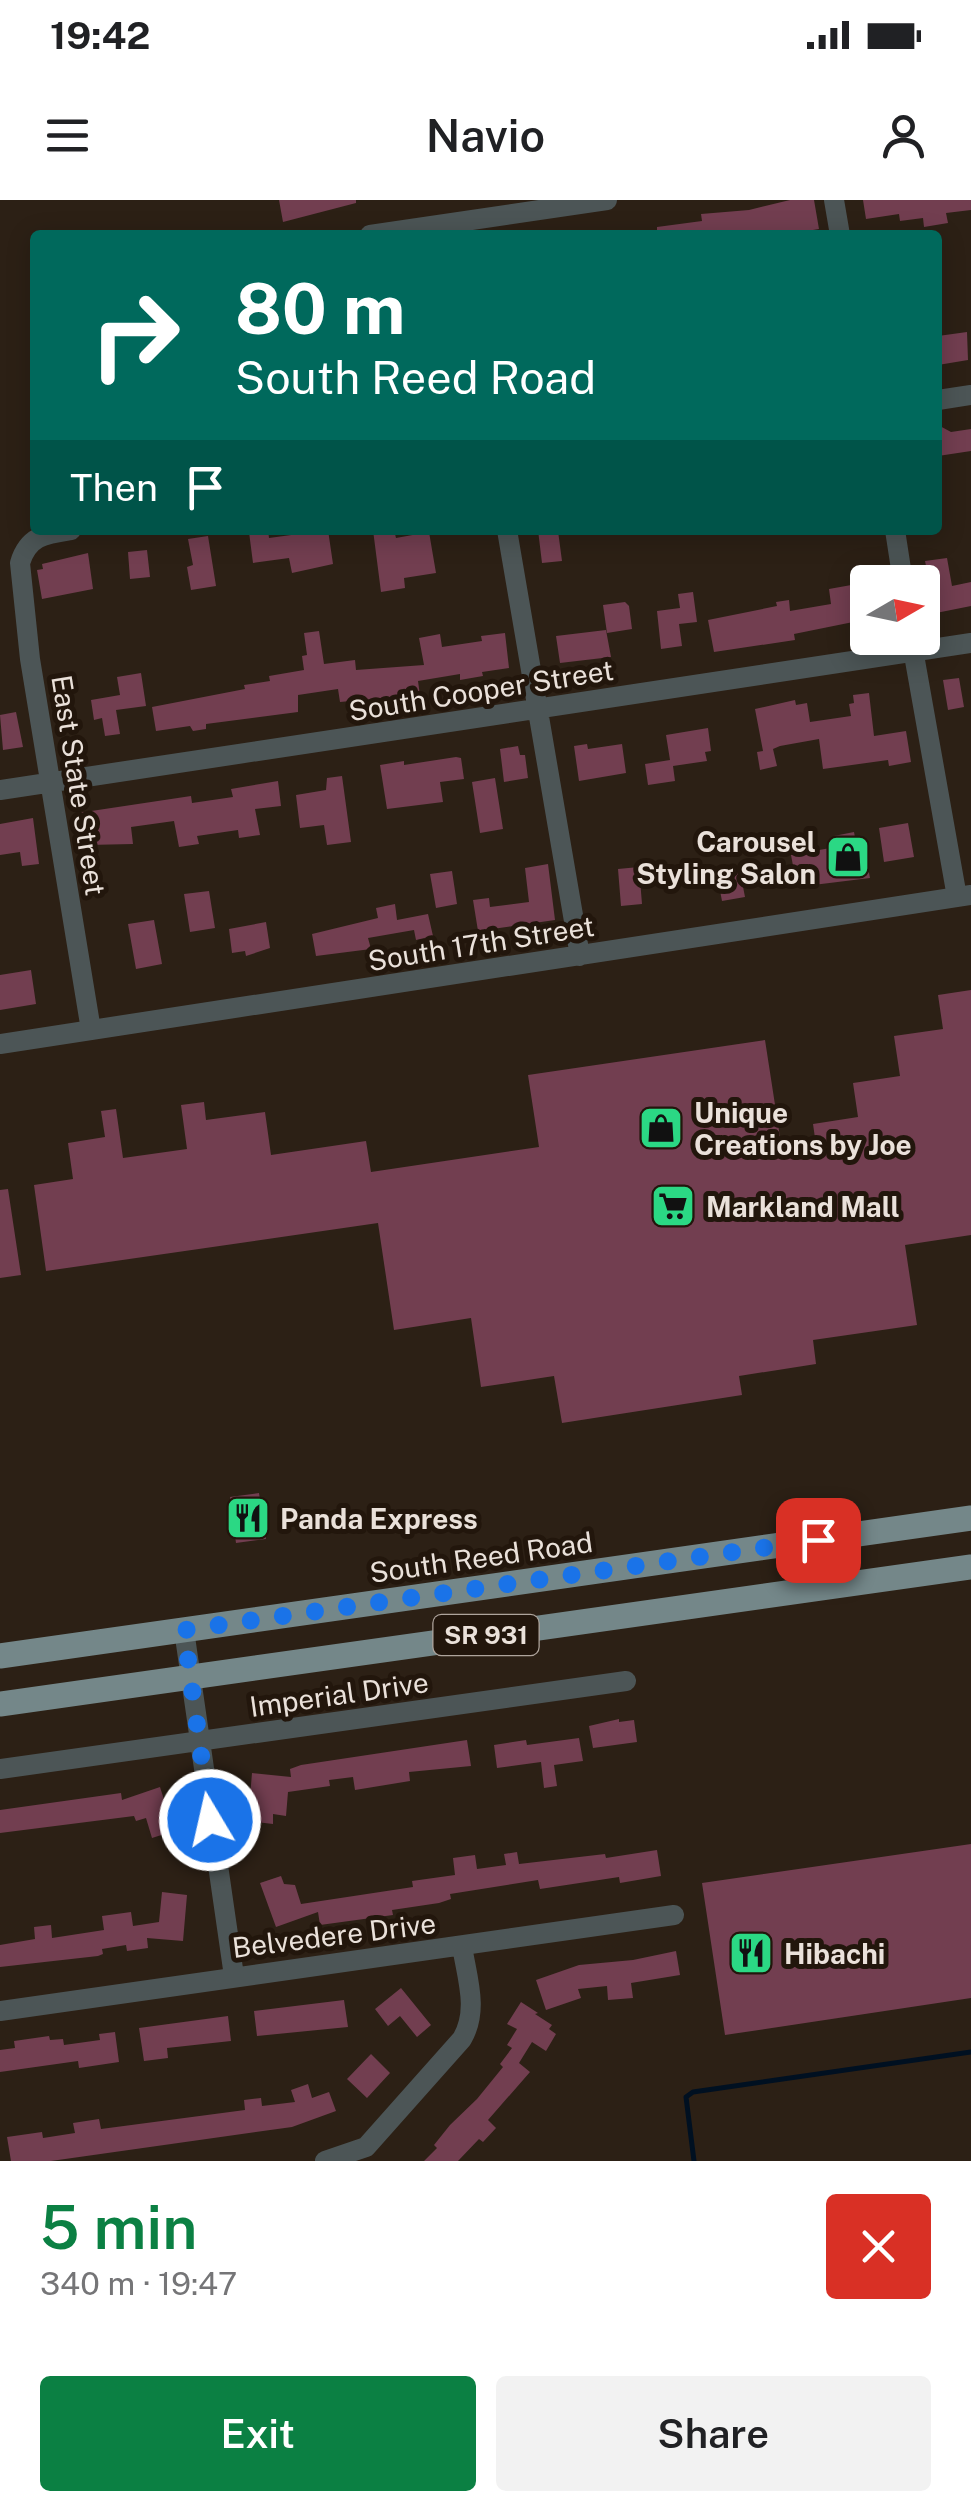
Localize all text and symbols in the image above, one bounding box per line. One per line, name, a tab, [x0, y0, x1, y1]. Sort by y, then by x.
text: 19:42	[50, 13, 151, 58]
icon: menu	[40, 108, 95, 163]
icon: person	[876, 108, 931, 163]
text: Navio	[426, 109, 545, 162]
text: 80 m	[235, 267, 405, 350]
icon: right	[70, 270, 200, 400]
text: South Reed Road	[235, 351, 596, 404]
icon: arrive	[178, 460, 233, 515]
text: Then	[70, 465, 158, 510]
north arrow	[850, 565, 940, 655]
map controls	[850, 565, 940, 655]
street label: South Cooper Street	[346, 653, 616, 727]
street label: East State Street	[45, 672, 113, 898]
place label: Carousel Styling Salon	[636, 825, 816, 890]
shop icon: Carousel Styling Salon	[825, 834, 871, 880]
street label: South 17th Street	[366, 909, 596, 977]
place label: Unique Creations by Joe	[694, 1096, 912, 1161]
shop icon: Unique Creations by Joe	[638, 1105, 684, 1151]
supermarket icon: Markland Mall	[650, 1183, 696, 1229]
place label: Markland Mall	[706, 1190, 900, 1223]
restaurant icon: Panda Express	[225, 1495, 271, 1541]
pin	[776, 1498, 861, 1583]
place label: Panda Express	[280, 1502, 478, 1535]
icon: arrive	[791, 1513, 846, 1568]
street label: South Reed Road	[367, 1525, 595, 1589]
road number: SR 931	[434, 1615, 538, 1655]
street label: Imperial Drive	[247, 1665, 431, 1723]
position arrow	[158, 1768, 262, 1872]
street label: Belvedere Drive	[230, 1906, 438, 1964]
restaurant icon: Hibachi	[728, 1930, 774, 1976]
place label: Hibachi	[784, 1937, 885, 1970]
text: 5 min	[40, 2192, 197, 2263]
button: close	[826, 2194, 931, 2299]
text: 340 m · 19:47	[40, 2265, 237, 2302]
button: Exit	[40, 2376, 476, 2491]
button: Share	[496, 2376, 931, 2491]

